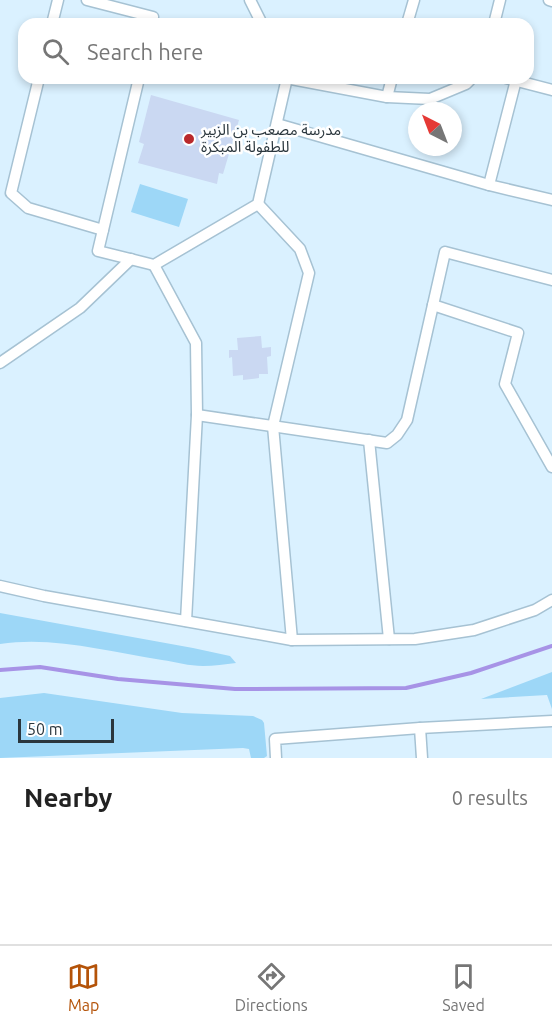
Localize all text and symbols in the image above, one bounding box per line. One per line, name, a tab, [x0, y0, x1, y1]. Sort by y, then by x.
search box	[18, 18, 534, 84]
icon: search	[39, 35, 72, 68]
text: Search here	[87, 39, 203, 64]
north arrow	[408, 102, 462, 156]
place label: مدرسة مصعب بن الزبير للطفولة المبكرة	[200, 121, 341, 156]
marker: مدرسة مصعب بن الزبير للطفولة المبكرة	[182, 132, 196, 146]
scale bar	[18, 716, 114, 744]
text: 50 m	[27, 720, 63, 738]
text: Nearby	[24, 783, 112, 812]
text: 0 results	[452, 786, 528, 809]
tab: Map	[67, 960, 100, 1014]
tab: Directions	[235, 960, 308, 1014]
tab: Saved	[442, 960, 485, 1014]

